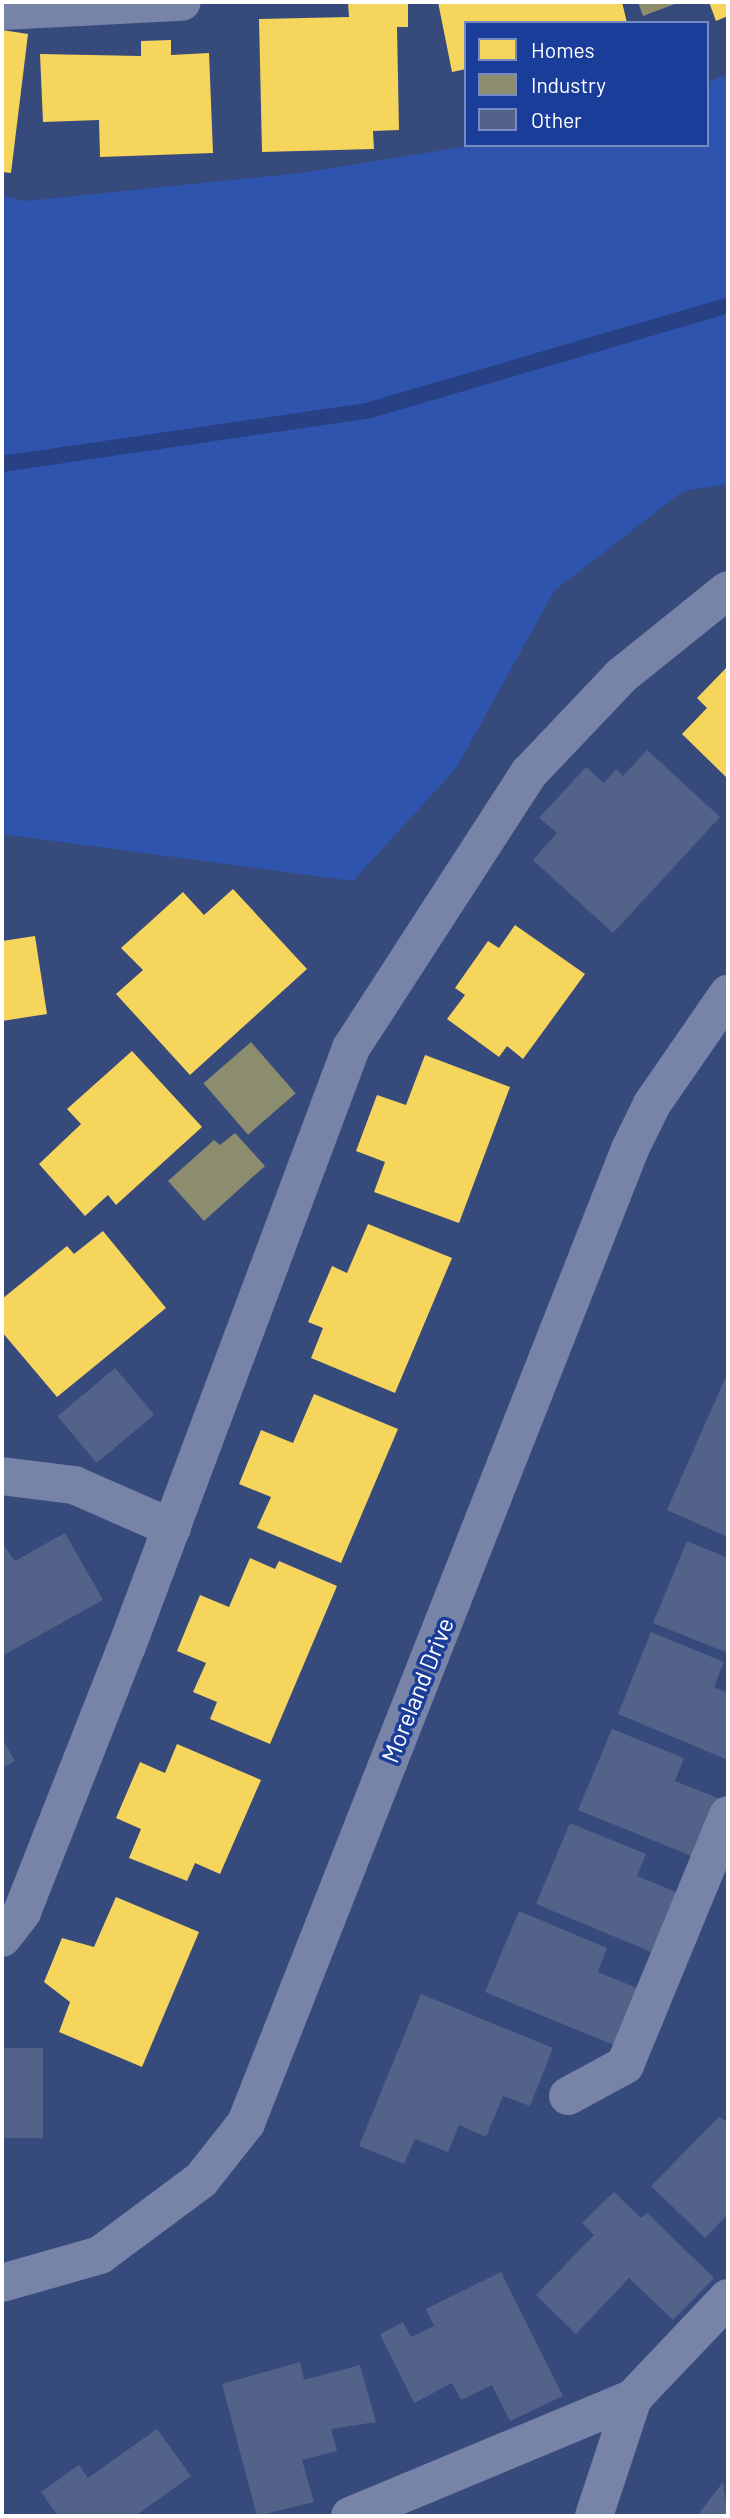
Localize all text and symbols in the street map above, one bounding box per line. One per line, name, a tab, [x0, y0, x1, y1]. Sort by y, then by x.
legend	[464, 21, 709, 147]
text: Homes	[531, 37, 595, 62]
text: Industry	[531, 72, 606, 97]
text: Other	[531, 107, 582, 132]
street label: Moreland Drive	[375, 1613, 459, 1767]

